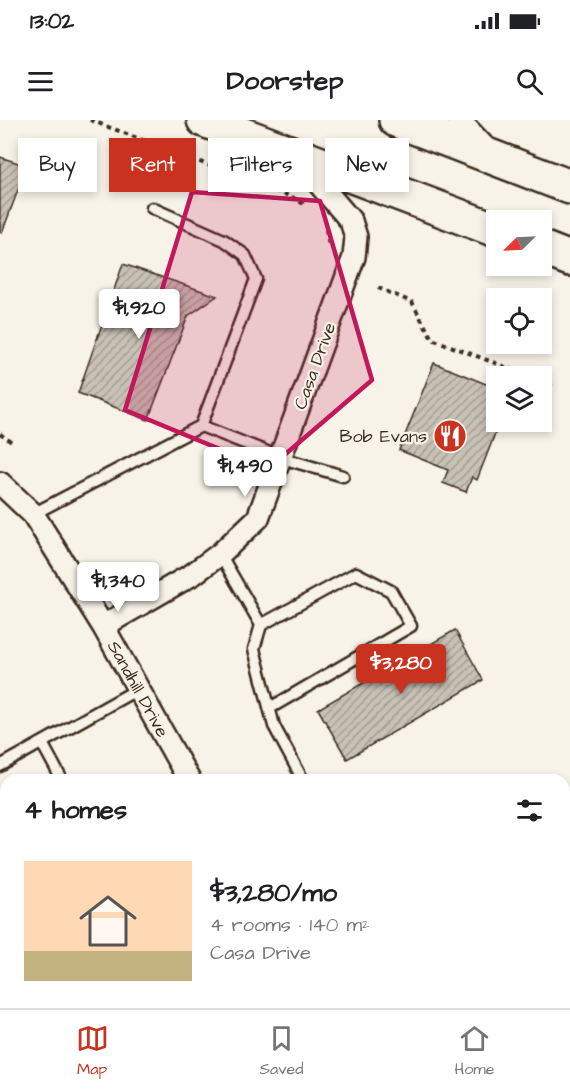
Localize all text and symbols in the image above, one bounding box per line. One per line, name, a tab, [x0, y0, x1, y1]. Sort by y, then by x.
text: 13:02	[30, 6, 74, 37]
text: Doorstep	[227, 62, 343, 100]
icon: menu	[24, 65, 57, 98]
icon: search	[513, 65, 546, 98]
chip: Buy	[18, 138, 97, 192]
chip: Rent	[109, 138, 196, 192]
chip: Filters	[208, 138, 313, 192]
chip: New	[325, 138, 409, 192]
north arrow	[486, 210, 552, 276]
map controls	[486, 210, 552, 432]
button: locate	[486, 288, 552, 354]
pin: $1,920	[90, 289, 188, 340]
text: $1,920	[113, 294, 165, 322]
street label: Casa Drive	[288, 319, 342, 413]
button: layers	[486, 366, 552, 432]
restaurant icon: Bob Evans	[432, 418, 468, 454]
place label: Bob Evans	[340, 424, 427, 449]
pin: $1,490	[196, 447, 294, 498]
text: $1,490	[218, 452, 272, 480]
pin: $1,340	[69, 562, 167, 613]
text: $1,340	[91, 567, 145, 595]
street label: Sandhill Drive	[101, 636, 175, 742]
pin: $3,280	[352, 644, 450, 695]
text: $3,280	[370, 649, 432, 677]
text: 4 homes	[24, 792, 127, 828]
icon: filters	[513, 794, 546, 827]
text: $3,280/mo	[210, 875, 337, 911]
icon: home	[72, 885, 144, 957]
text: 4 rooms · 140 m²	[210, 911, 369, 939]
text: Casa Drive	[210, 939, 311, 967]
tab: Map	[76, 1022, 109, 1080]
tab: Saved	[260, 1022, 303, 1080]
tab: Home	[455, 1022, 494, 1080]

